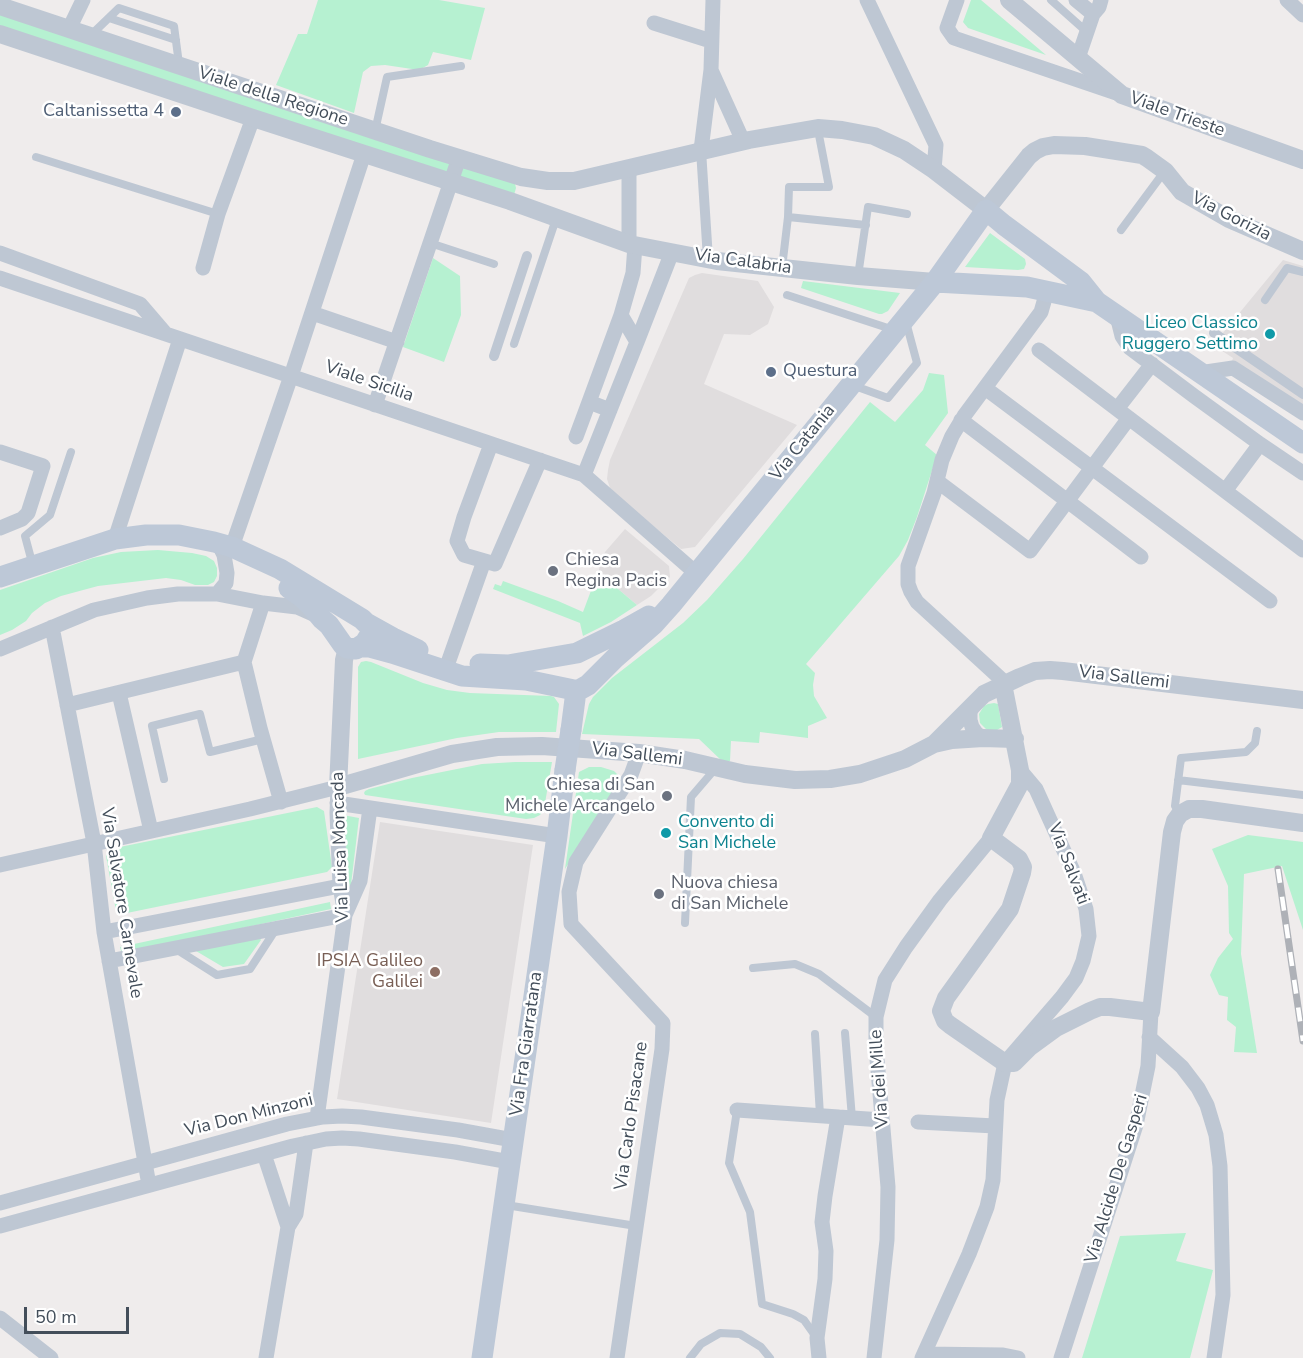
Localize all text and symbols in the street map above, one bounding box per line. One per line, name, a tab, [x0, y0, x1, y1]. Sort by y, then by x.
street label: Viale della Regione	[195, 63, 351, 131]
street label: Viale Trieste	[1127, 88, 1227, 142]
place label: Caltanissetta 4	[43, 101, 164, 123]
marker: Caltanissetta 4	[169, 105, 183, 119]
street label: Via Gorizia	[1188, 188, 1274, 246]
street label: Via Calabria	[693, 245, 793, 279]
place label: Liceo Classico Ruggero Settimo	[1122, 313, 1258, 356]
marker: Liceo Classico Ruggero Settimo	[1263, 327, 1277, 341]
street label: Viale Sicilia	[322, 357, 416, 407]
place label: Questura	[783, 361, 857, 383]
marker: Questura	[764, 365, 778, 379]
street label: Via Catania	[766, 401, 840, 485]
place label: Chiesa Regina Pacis	[565, 550, 667, 592]
marker: Chiesa Regina Pacis	[546, 564, 560, 578]
street label: Via Sallemi	[1077, 662, 1171, 694]
street label: Via Sallemi	[590, 739, 684, 771]
street label: Via Luisa Moncada	[328, 771, 354, 923]
place label: Chiesa di San Michele Arcangelo	[505, 775, 655, 818]
marker: Chiesa di San Michele Arcangelo	[660, 789, 674, 803]
street label: Via Salvatore Carnevale	[95, 806, 147, 1000]
place label: Convento di San Michele	[678, 812, 776, 854]
street label: Via Salvati	[1043, 820, 1093, 908]
marker: Convento di San Michele	[659, 826, 673, 840]
place label: Nuova chiesa di San Michele	[671, 873, 788, 916]
marker: Nuova chiesa di San Michele	[652, 887, 666, 901]
place label: IPSIA Galileo Galilei	[317, 951, 423, 994]
marker: IPSIA Galileo Galilei	[428, 965, 442, 979]
street label: Via Fra Giarratana	[506, 970, 548, 1118]
street label: Via dei Mille	[866, 1029, 894, 1129]
street label: Via Carlo Pisacane	[611, 1040, 653, 1192]
street label: Via Don Minzoni	[183, 1090, 315, 1142]
street label: Via Alcide De Gasperi	[1081, 1092, 1153, 1266]
scale bar	[27, 1295, 132, 1333]
text: 50 m	[35, 1305, 77, 1329]

